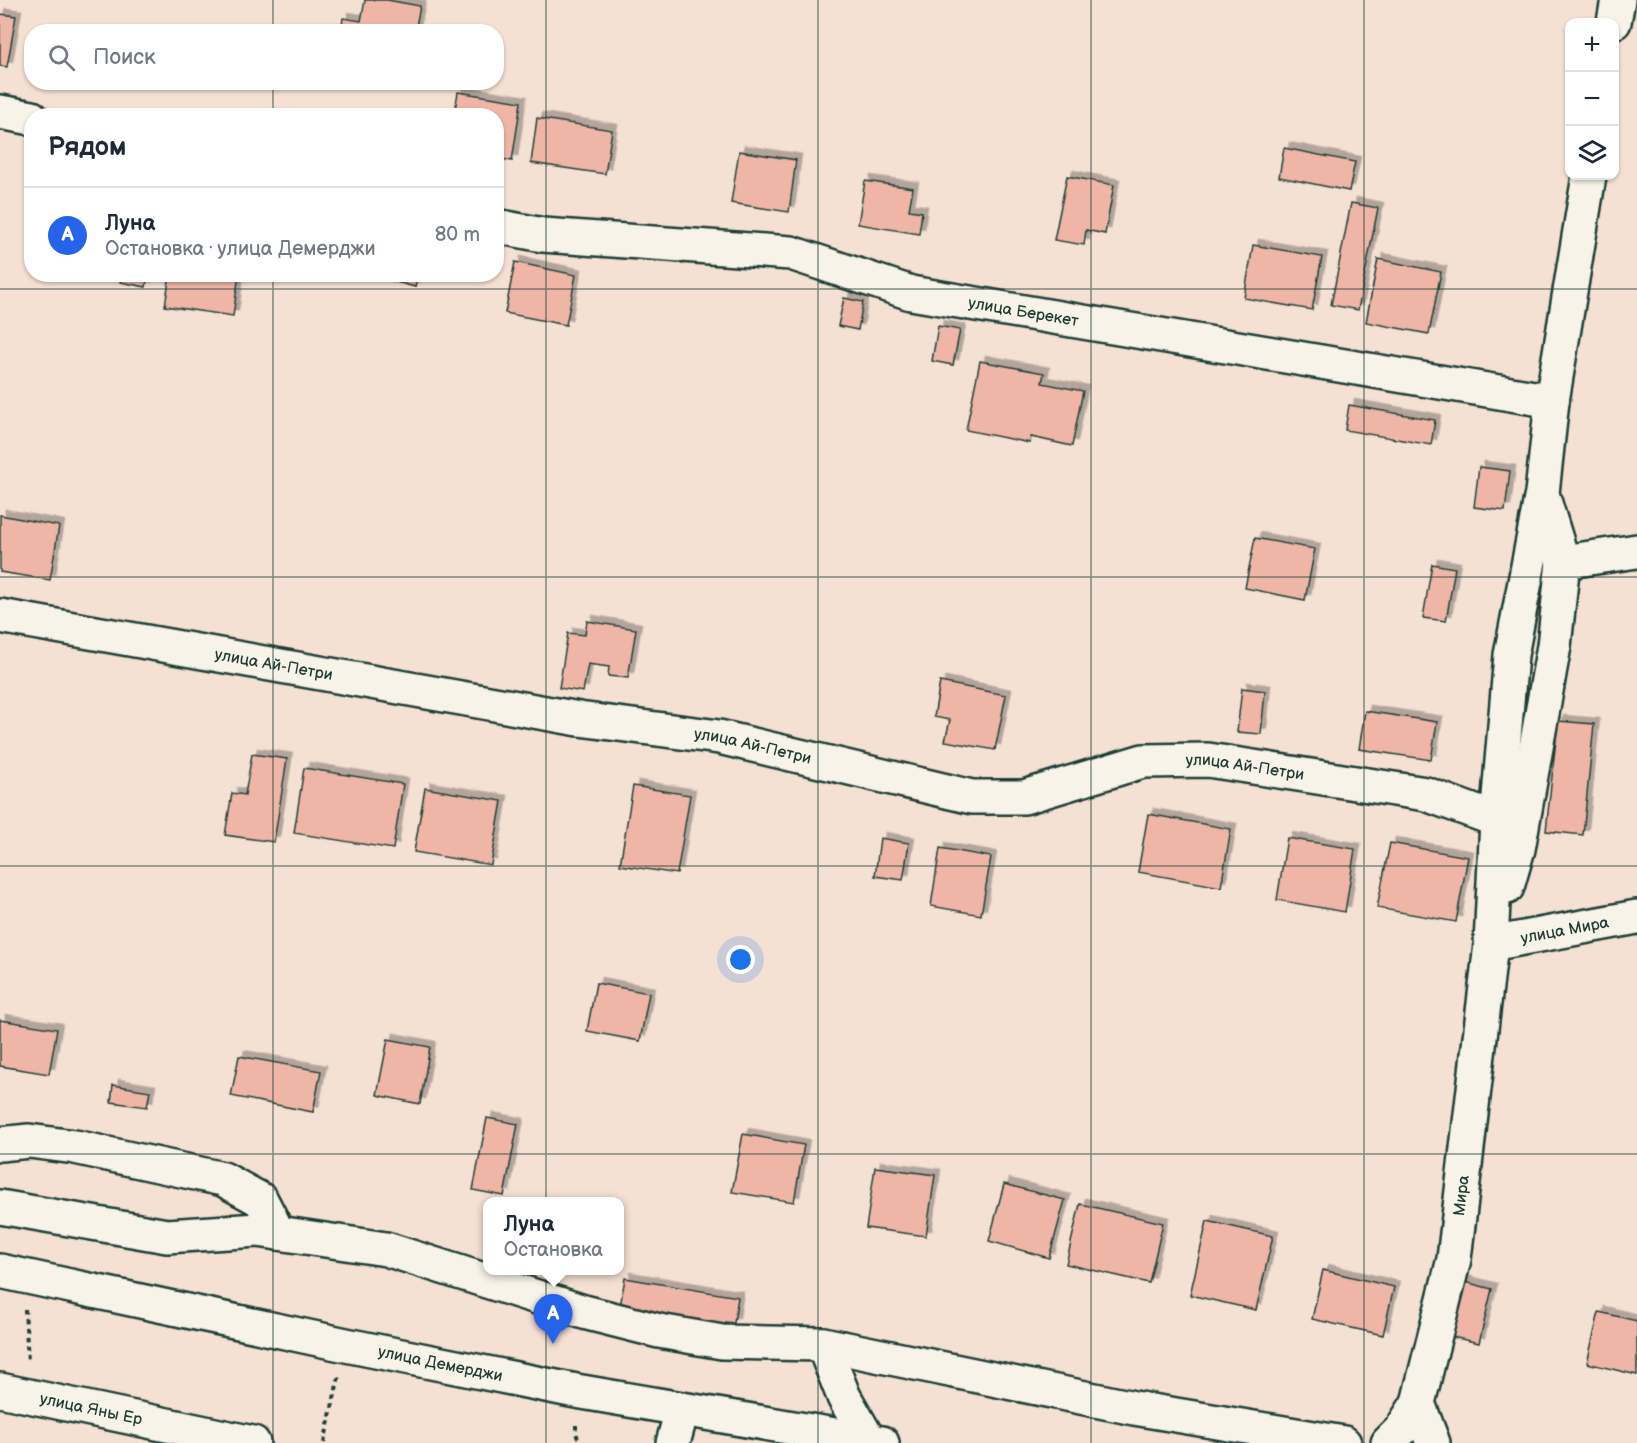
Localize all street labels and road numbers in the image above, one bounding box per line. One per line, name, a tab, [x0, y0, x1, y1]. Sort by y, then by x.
street label: улица Берекет	[967, 293, 1081, 331]
street label: улица Ай-Петри	[213, 645, 334, 685]
street label: улица Ай-Петри	[693, 724, 813, 768]
street label: улица Ай-Петри	[1185, 750, 1306, 784]
street label: улица Мира	[1519, 913, 1611, 948]
street label: Мира	[1450, 1174, 1473, 1217]
street label: улица Демерджи	[376, 1342, 504, 1386]
street label: улица Яны Ер	[38, 1389, 144, 1429]

